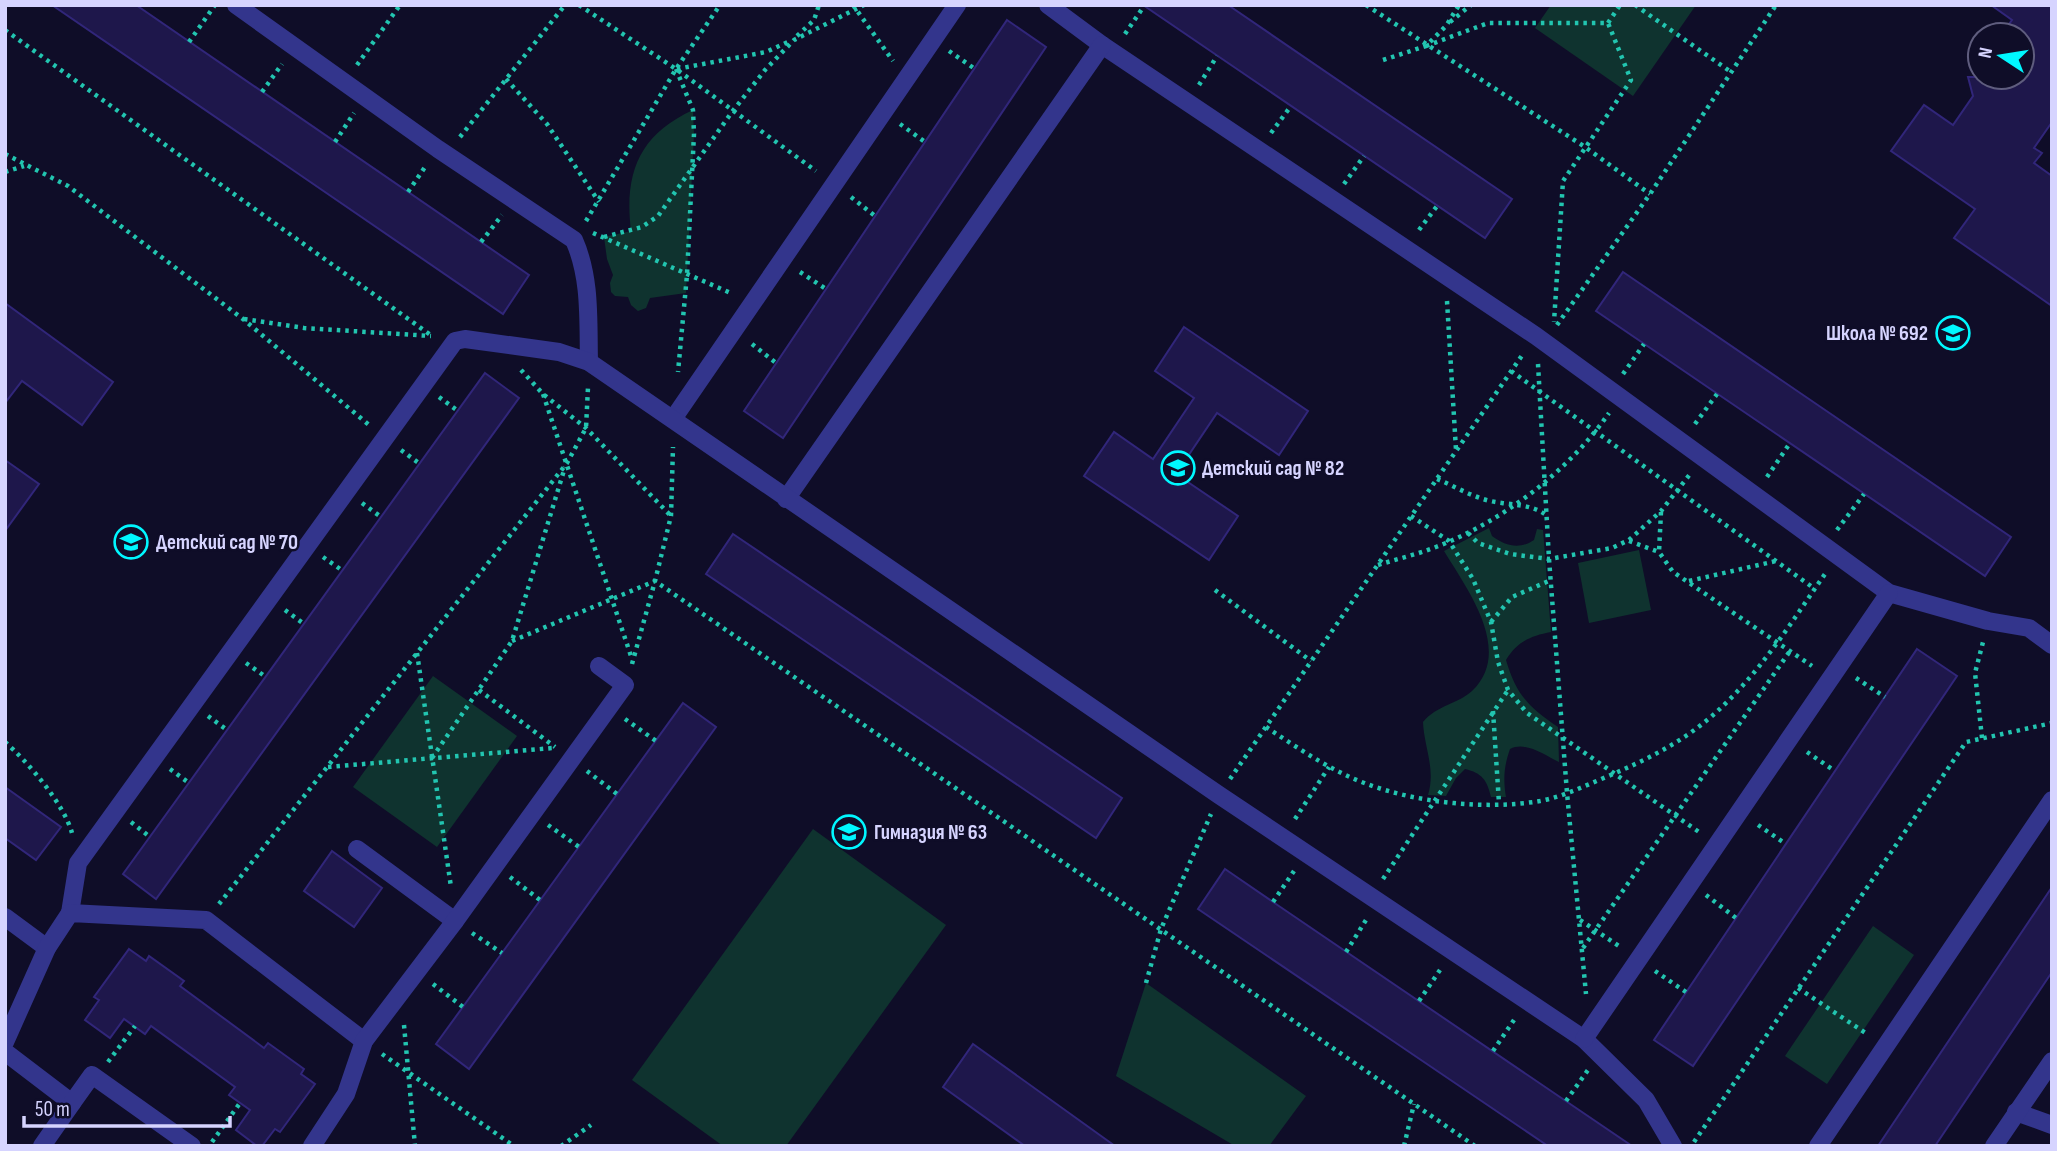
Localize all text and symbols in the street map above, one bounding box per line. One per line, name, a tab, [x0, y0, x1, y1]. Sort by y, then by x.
north arrow	[1966, 21, 2036, 91]
text: N	[1974, 45, 1998, 60]
school or university icon: Школа № 692	[1934, 314, 1972, 352]
place label: Школа № 692	[1826, 321, 1928, 346]
school or university icon: Детский сад № 82	[1159, 449, 1197, 487]
place label: Детский сад № 82	[1202, 456, 1344, 481]
school or university icon: Детский сад № 70	[112, 523, 150, 561]
place label: Детский сад № 70	[156, 530, 298, 555]
school or university icon: Гимназия № 63	[830, 813, 868, 851]
place label: Гимназия № 63	[874, 820, 987, 845]
scale bar	[24, 1084, 231, 1128]
text: 50 m	[35, 1097, 70, 1122]

